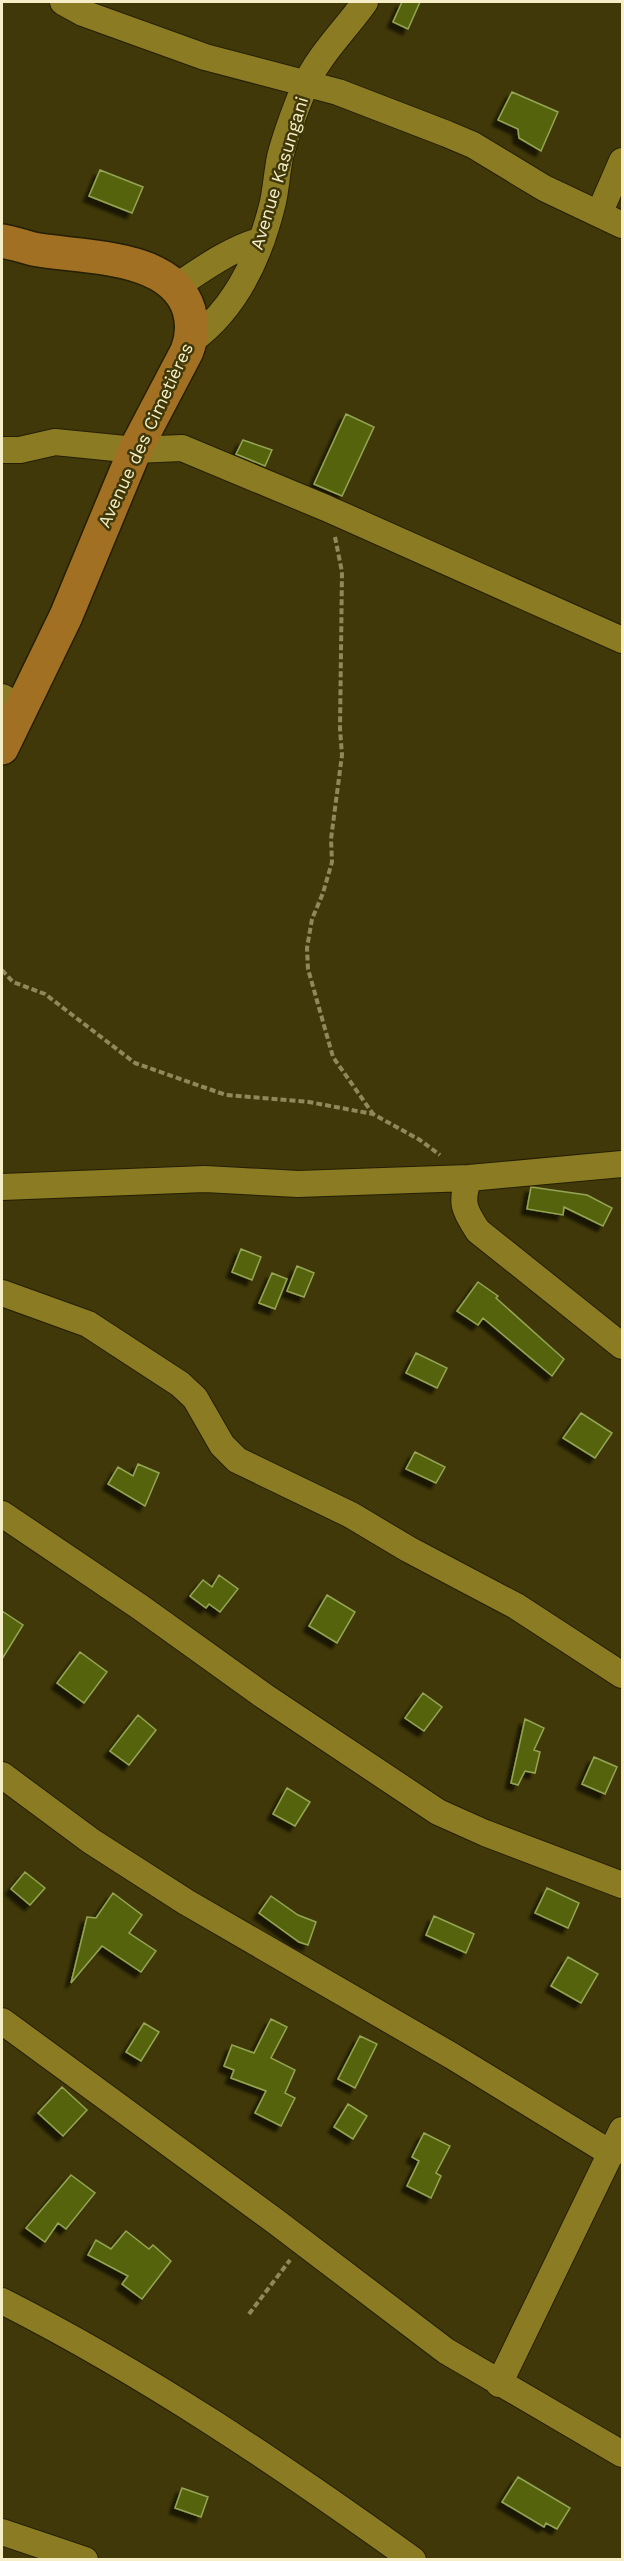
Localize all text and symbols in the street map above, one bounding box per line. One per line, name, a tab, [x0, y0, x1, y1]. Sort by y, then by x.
street label: Avenue Kasungani	[246, 94, 312, 252]
street label: Avenue des Cimetières	[93, 339, 197, 531]

